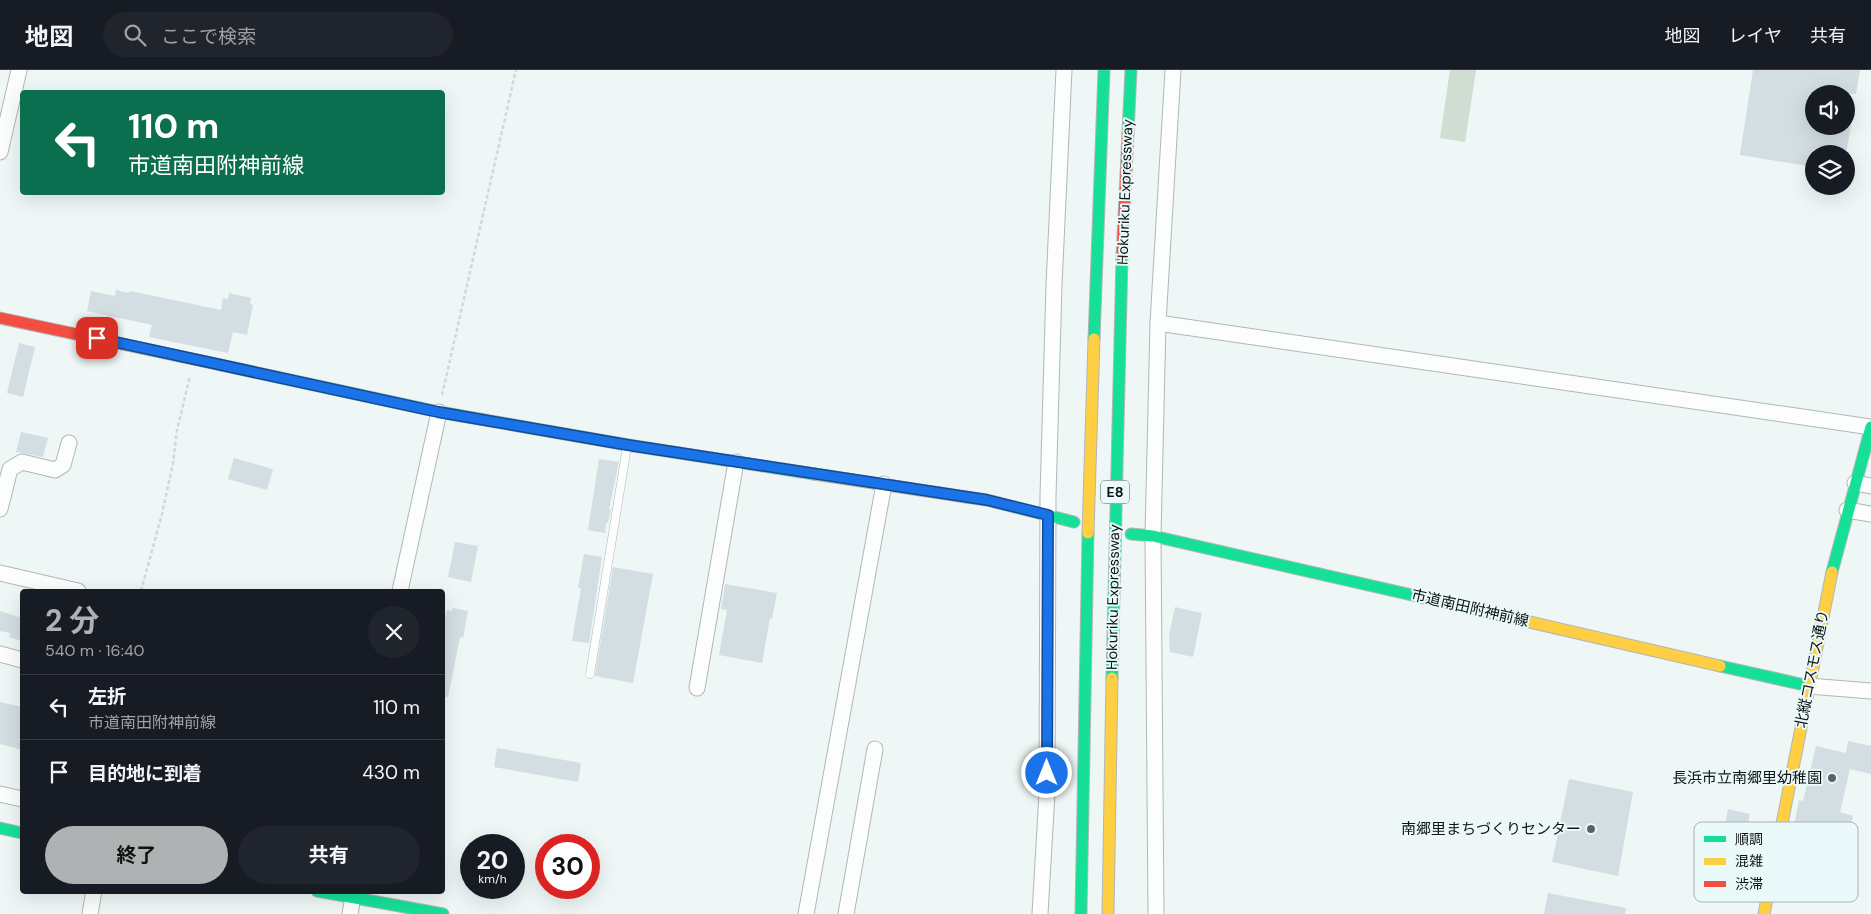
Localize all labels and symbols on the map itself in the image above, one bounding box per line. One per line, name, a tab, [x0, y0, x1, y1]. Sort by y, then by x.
street label: Hokuriku Expressway	[1112, 118, 1138, 265]
pin	[76, 317, 118, 359]
road number: E8	[1101, 481, 1129, 504]
street label: Hokuriku Expressway	[1102, 523, 1124, 670]
street label: 市道南田附神前線	[1409, 585, 1531, 631]
street label: 北縦コスモス通り	[1791, 608, 1833, 730]
position arrow	[1020, 746, 1072, 798]
place label: 長浜市立南郷里幼稚園	[1672, 768, 1822, 788]
marker: 長浜市立南郷里幼稚園	[1826, 772, 1838, 784]
place label: 南郷里まちづくりセンター	[1401, 819, 1581, 839]
legend	[1694, 822, 1858, 902]
marker: 南郷里まちづくりセンター	[1585, 823, 1597, 835]
text: 順調	[1735, 830, 1763, 848]
speed limit sign: 30	[535, 834, 600, 899]
text: 混雑	[1735, 852, 1763, 870]
text: 渋滞	[1735, 875, 1763, 893]

